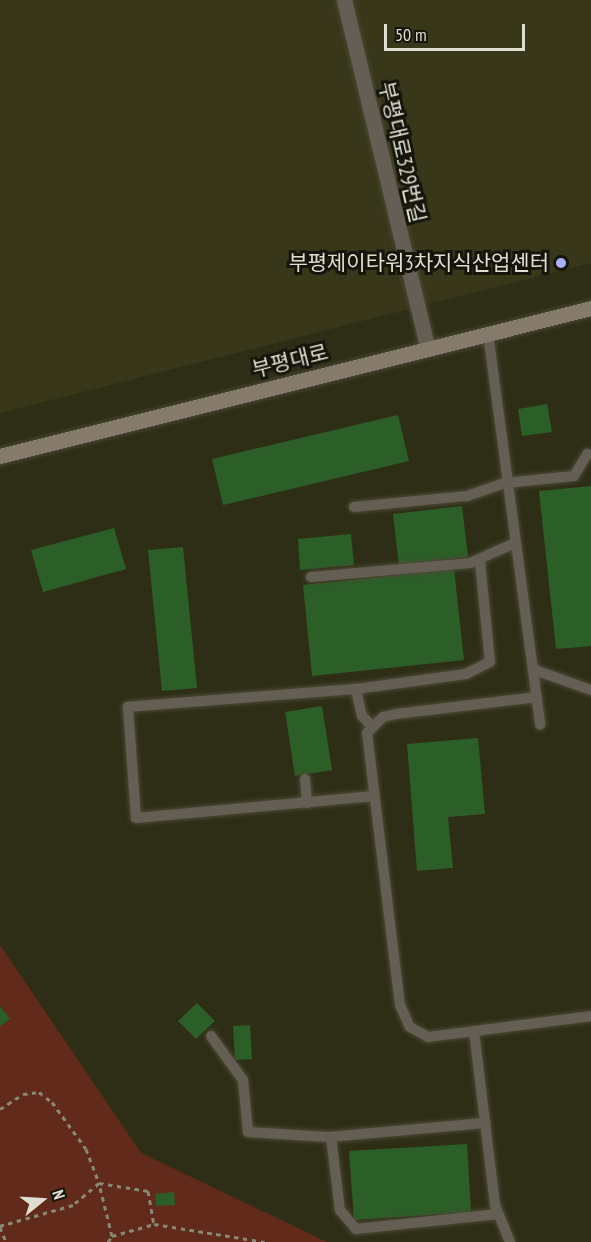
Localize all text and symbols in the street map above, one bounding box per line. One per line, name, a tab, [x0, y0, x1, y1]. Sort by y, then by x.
scale bar	[387, 12, 528, 50]
text: 50 m	[395, 23, 427, 46]
street label: 부평대로329번길	[373, 79, 431, 225]
place label: 부평제이타워3차지식산업센터	[288, 250, 549, 276]
marker: 부평제이타워3차지식산업센터	[554, 256, 568, 270]
street label: 부평대로	[249, 339, 331, 383]
north arrow	[12, 1170, 72, 1230]
text: N	[48, 1187, 70, 1202]

